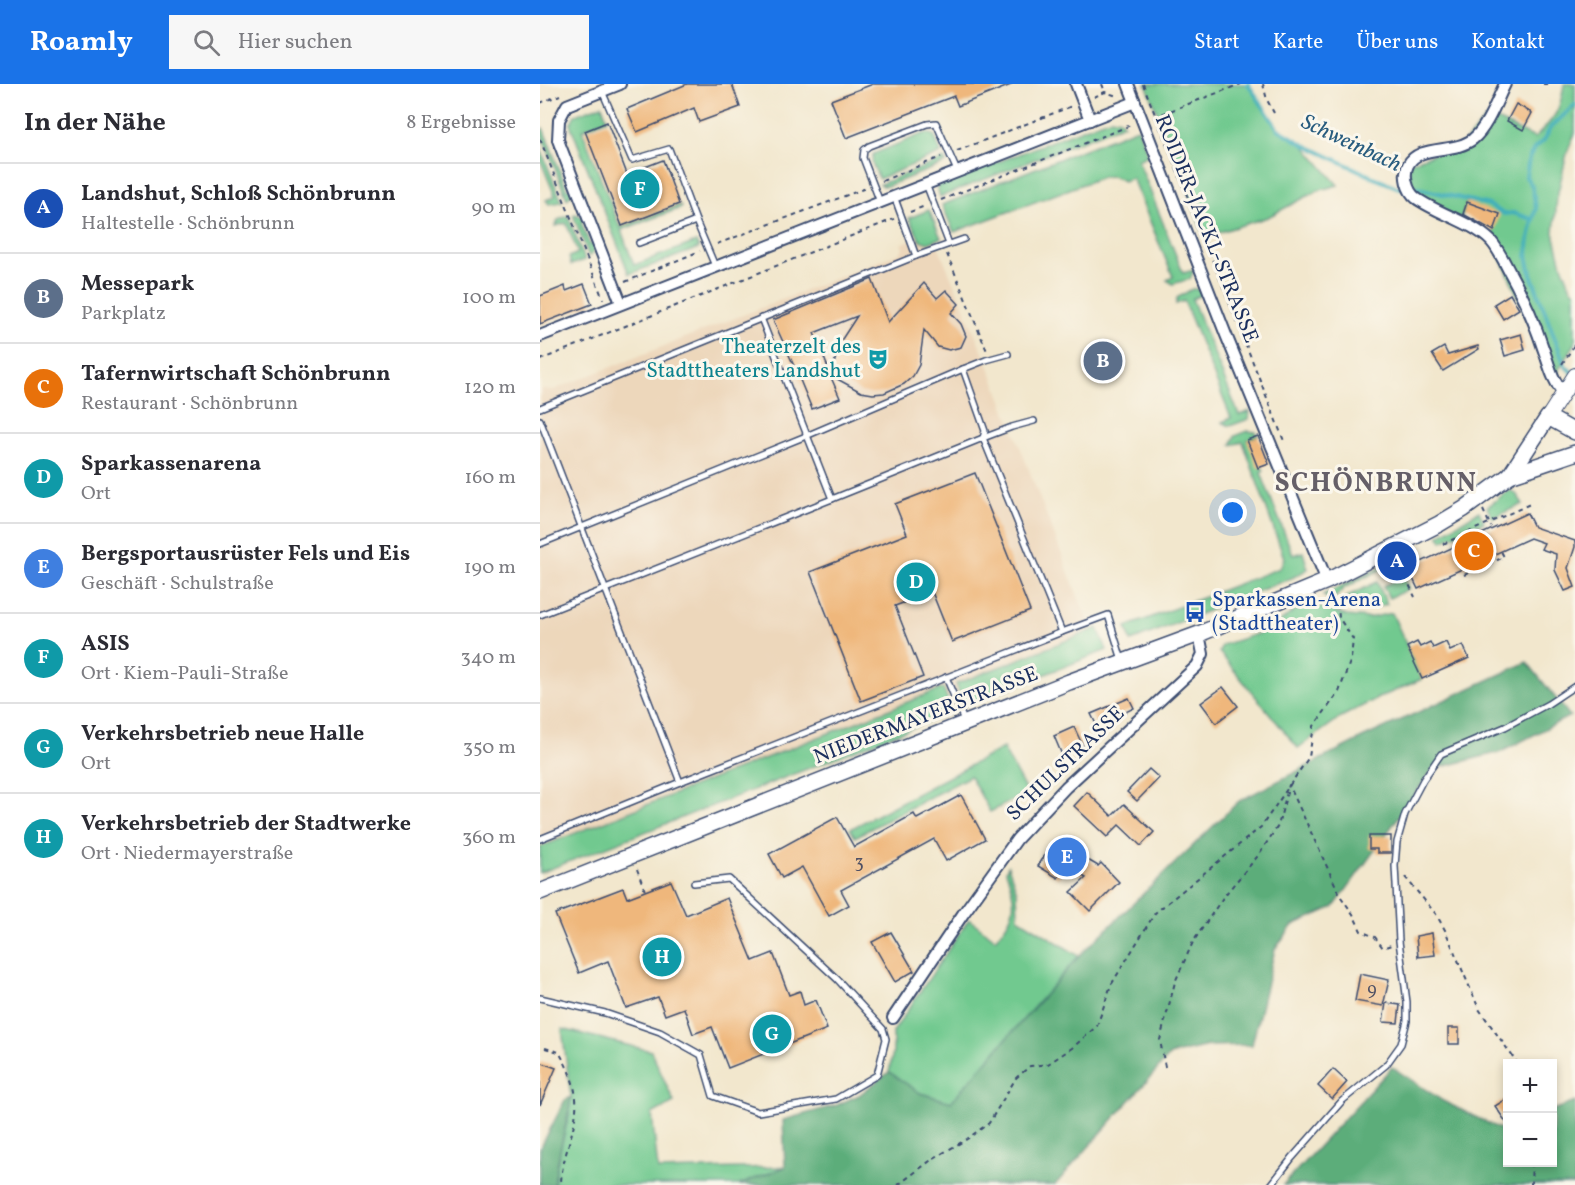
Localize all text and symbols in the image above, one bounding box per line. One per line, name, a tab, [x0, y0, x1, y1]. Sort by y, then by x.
search box	[169, 15, 589, 69]
text: Roamly	[30, 23, 133, 62]
icon: search	[190, 26, 223, 59]
text: Hier suchen	[238, 27, 353, 58]
text: Start	[1194, 28, 1240, 57]
text: Karte	[1273, 28, 1323, 57]
text: Über uns	[1356, 28, 1438, 57]
text: Kontakt	[1471, 28, 1545, 57]
text: In der Nähe	[24, 105, 166, 141]
water label: Schweinbach	[1296, 107, 1406, 181]
text: 8 Ergebnisse	[406, 109, 516, 137]
street label: ROIDER-JACKL-STRASSE	[1147, 111, 1265, 347]
pin: F	[620, 166, 660, 212]
text: Landshut, Schloß Schönbrunn	[81, 179, 396, 210]
text: A	[36, 194, 51, 222]
text: 90 m	[472, 194, 516, 222]
text: Haltestelle · Schönbrunn	[81, 210, 295, 238]
text: Messepark	[81, 269, 194, 300]
text: B	[37, 284, 50, 312]
text: 100 m	[462, 284, 516, 312]
text: Parkplatz	[81, 300, 166, 328]
place label: Theaterzelt des Stadttheaters Landshut	[646, 333, 861, 386]
pin: B	[1084, 338, 1122, 384]
theatre icon: Theaterzelt des Stadttheaters Landshut	[866, 347, 890, 371]
text: Tafernwirtschaft Schönbrunn	[81, 359, 390, 390]
text: C	[37, 374, 50, 402]
text: 120 m	[464, 374, 516, 402]
text: Restaurant · Schönbrunn	[81, 390, 298, 418]
text: Sparkassenarena	[81, 449, 261, 480]
text: D	[36, 464, 51, 492]
text: 160 m	[464, 464, 516, 492]
district label: SCHÖNBRUNN	[1274, 465, 1478, 503]
text: Ort	[81, 480, 111, 508]
your location	[1218, 498, 1247, 527]
pin: C	[1454, 528, 1494, 574]
pin: A	[1378, 538, 1416, 584]
text: Bergsportausrüster Fels und Eis	[81, 539, 410, 570]
text: E	[37, 554, 50, 582]
text: 190 m	[464, 554, 516, 582]
pin: D	[896, 560, 935, 604]
text: Geschäft · Schulstraße	[81, 570, 274, 598]
place label: Sparkassen-Arena (Stadttheater)	[1212, 586, 1381, 639]
bus stop icon: Sparkassen-Arena (Stadttheater)	[1183, 600, 1207, 624]
text: ASIS	[81, 629, 130, 660]
text: F	[38, 644, 49, 672]
text: 340 m	[460, 644, 516, 672]
text: Ort · Kiem-Pauli-Straße	[81, 660, 289, 688]
street label: NIEDERMAYERSTRASSE	[810, 660, 1042, 772]
street label: SCHULSTRASSE	[1000, 700, 1132, 828]
text: Verkehrsbetrieb neue Halle	[81, 719, 364, 750]
text: G	[36, 734, 51, 762]
text: 350 m	[463, 734, 516, 762]
text: Ort	[81, 750, 111, 778]
text: Verkehrsbetrieb der Stadtwerke	[81, 809, 411, 840]
text: H	[36, 824, 51, 852]
text: 360 m	[462, 824, 516, 852]
pin: E	[1048, 834, 1086, 880]
text: Ort · Niedermayerstraße	[81, 840, 293, 868]
house number: 3	[854, 851, 864, 876]
pin: H	[642, 934, 682, 980]
house number: 9	[1367, 978, 1377, 1003]
pin: G	[752, 1012, 792, 1056]
map controls	[1503, 1059, 1557, 1167]
button: +	[1503, 1059, 1557, 1113]
button: −	[1503, 1113, 1557, 1167]

